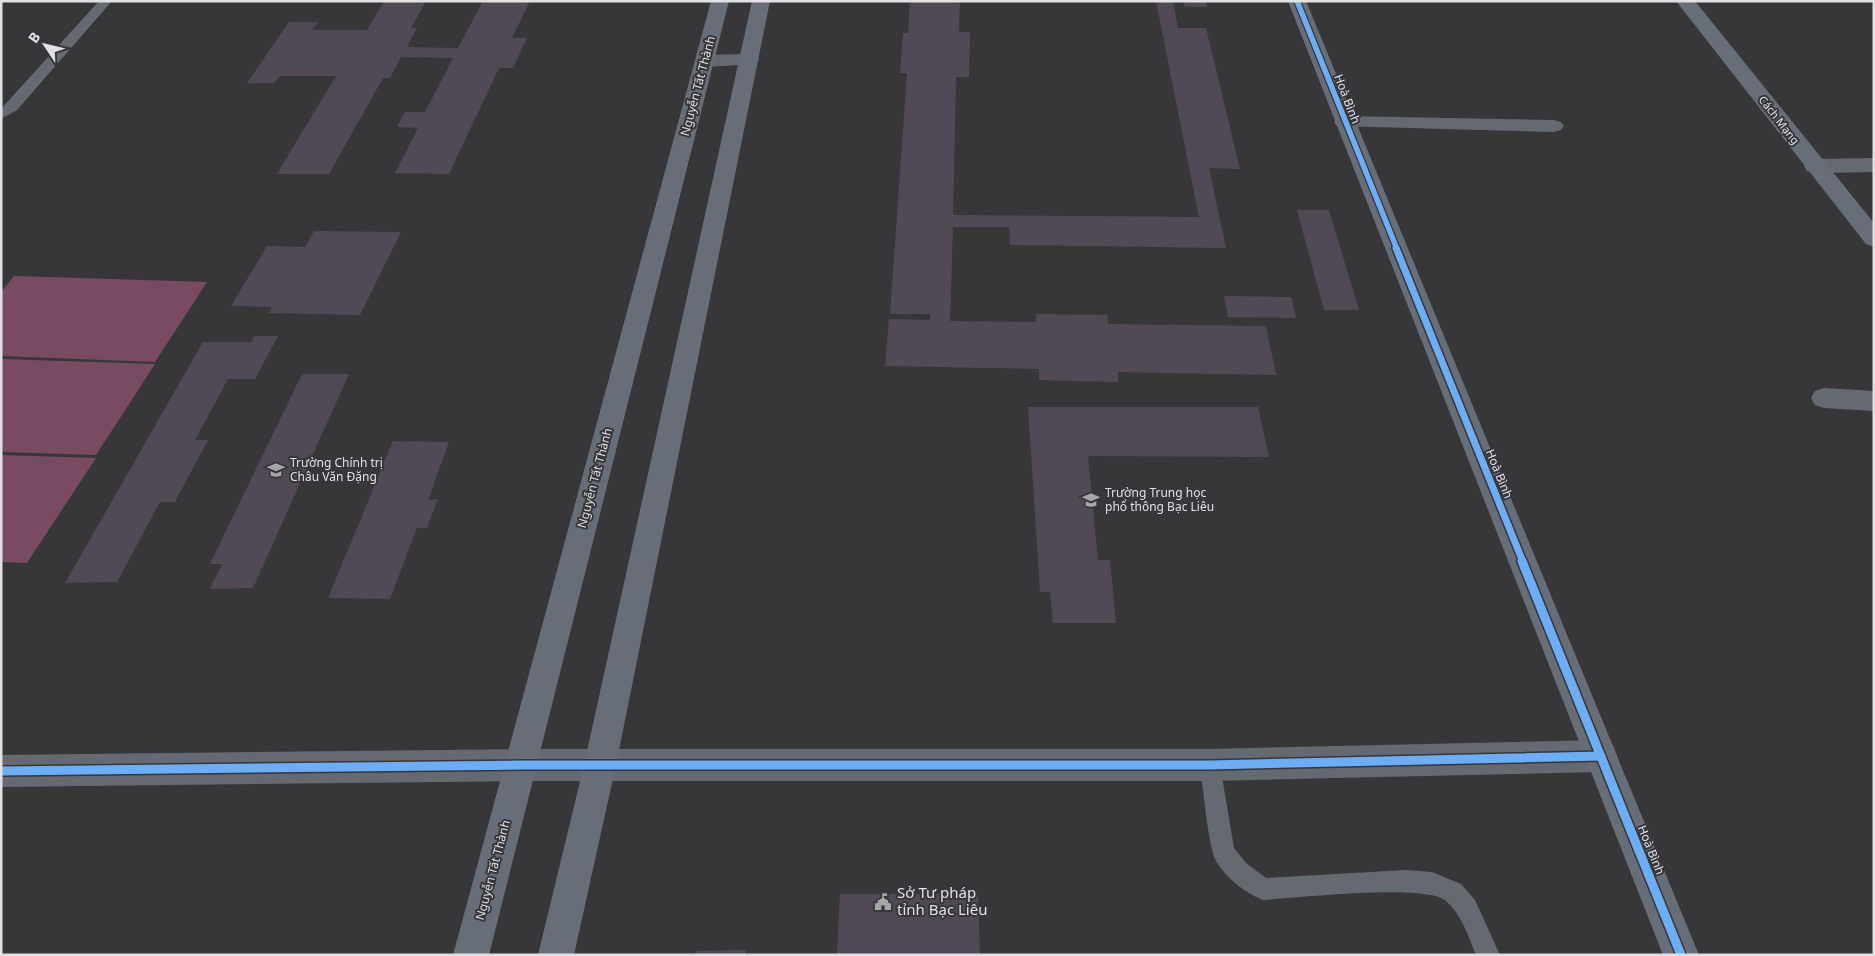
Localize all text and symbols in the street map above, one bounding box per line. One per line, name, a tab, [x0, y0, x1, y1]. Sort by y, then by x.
north arrow	[20, 20, 70, 70]
text: B	[23, 28, 44, 47]
street label: Nguyễn Tất Thành	[676, 34, 719, 138]
street label: Hoà Bình	[1330, 72, 1365, 126]
street label: Cách Mạng	[1756, 92, 1803, 147]
street label: Nguyễn Tất Thành	[573, 426, 616, 530]
street label: Hoà Bình	[1482, 447, 1517, 501]
place label: Trường Chính trị Châu Văn Đặng	[290, 454, 383, 485]
school or university icon: Trường Chính trị Châu Văn Đặng	[266, 460, 286, 480]
place label: Trường Trung học phổ thông Bạc Liêu	[1105, 484, 1214, 515]
school or university icon: Trường Trung học phổ thông Bạc Liêu	[1081, 490, 1101, 510]
street label: Nguyễn Tất Thành	[471, 818, 514, 922]
street label: Hoà Bình	[1634, 823, 1669, 877]
place label: Sở Tư pháp tỉnh Bạc Liêu	[897, 882, 987, 919]
public building icon: Sở Tư pháp tỉnh Bạc Liêu	[873, 892, 893, 912]

